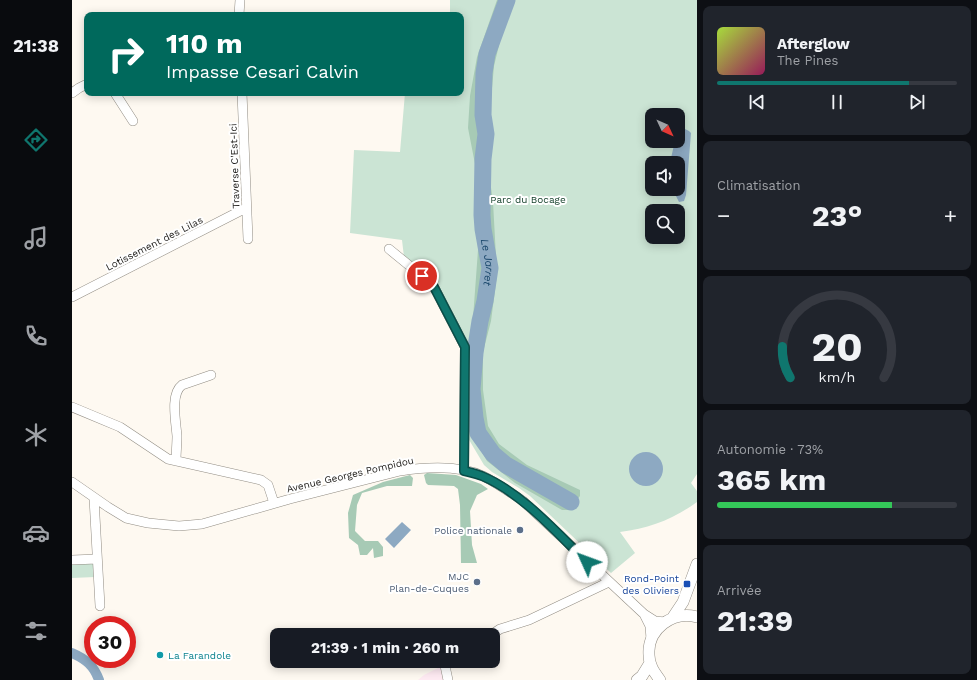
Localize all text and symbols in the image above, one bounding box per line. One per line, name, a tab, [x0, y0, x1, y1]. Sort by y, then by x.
text: 110 m	[166, 27, 243, 60]
icon: right	[100, 28, 152, 80]
text: 21:38	[13, 35, 59, 56]
text: Afterglow	[777, 35, 850, 53]
text: The Pines	[777, 53, 838, 68]
text: Impasse Cesari Calvin	[166, 61, 359, 82]
icon: previous	[746, 91, 768, 113]
icon: pause	[826, 91, 848, 113]
icon: next	[906, 91, 928, 113]
north arrow	[645, 108, 685, 148]
map controls	[645, 108, 685, 244]
street label: Traverse C'Est-Ici	[228, 123, 241, 209]
icon: directions	[22, 126, 50, 154]
button: sound	[645, 156, 685, 196]
text: Climatisation	[717, 178, 800, 193]
park label: Parc du Bocage	[490, 194, 566, 205]
text: 23°	[812, 198, 862, 233]
text: −	[717, 203, 730, 228]
text: +	[944, 203, 957, 228]
button: search	[645, 204, 685, 244]
street label: Lotissement des Lilas	[104, 214, 205, 273]
icon: music	[22, 224, 50, 252]
water label: Le Jarret	[478, 238, 496, 287]
pin	[405, 259, 439, 293]
icon: arrive	[411, 265, 433, 287]
icon: phone	[22, 322, 50, 350]
text: 20	[811, 322, 863, 371]
text: km/h	[819, 369, 855, 385]
icon: climate	[22, 421, 50, 449]
text: Autonomie · 73%	[717, 442, 823, 457]
street label: Avenue Georges Pompidou	[285, 454, 415, 495]
text: 365 km	[717, 462, 826, 497]
icon: car	[22, 519, 50, 547]
place label: Police nationale	[434, 525, 512, 536]
marker: Police nationale	[515, 525, 525, 535]
position arrow	[566, 541, 608, 583]
place label: MJC Plan-de-Cuques	[389, 571, 469, 594]
place label: Rond-Point des Oliviers	[622, 573, 680, 596]
marker: MJC Plan-de-Cuques	[472, 577, 482, 587]
marker: Rond-Point des Oliviers	[682, 579, 692, 589]
text: Arrivée	[717, 583, 761, 598]
text: 21:39	[717, 603, 793, 638]
speed limit sign: 30	[84, 616, 136, 668]
icon: filters	[22, 617, 50, 645]
text: 21:39 · 1 min · 260 m	[311, 639, 459, 657]
marker: La Farandole	[155, 650, 165, 660]
place label: La Farandole	[168, 650, 231, 661]

